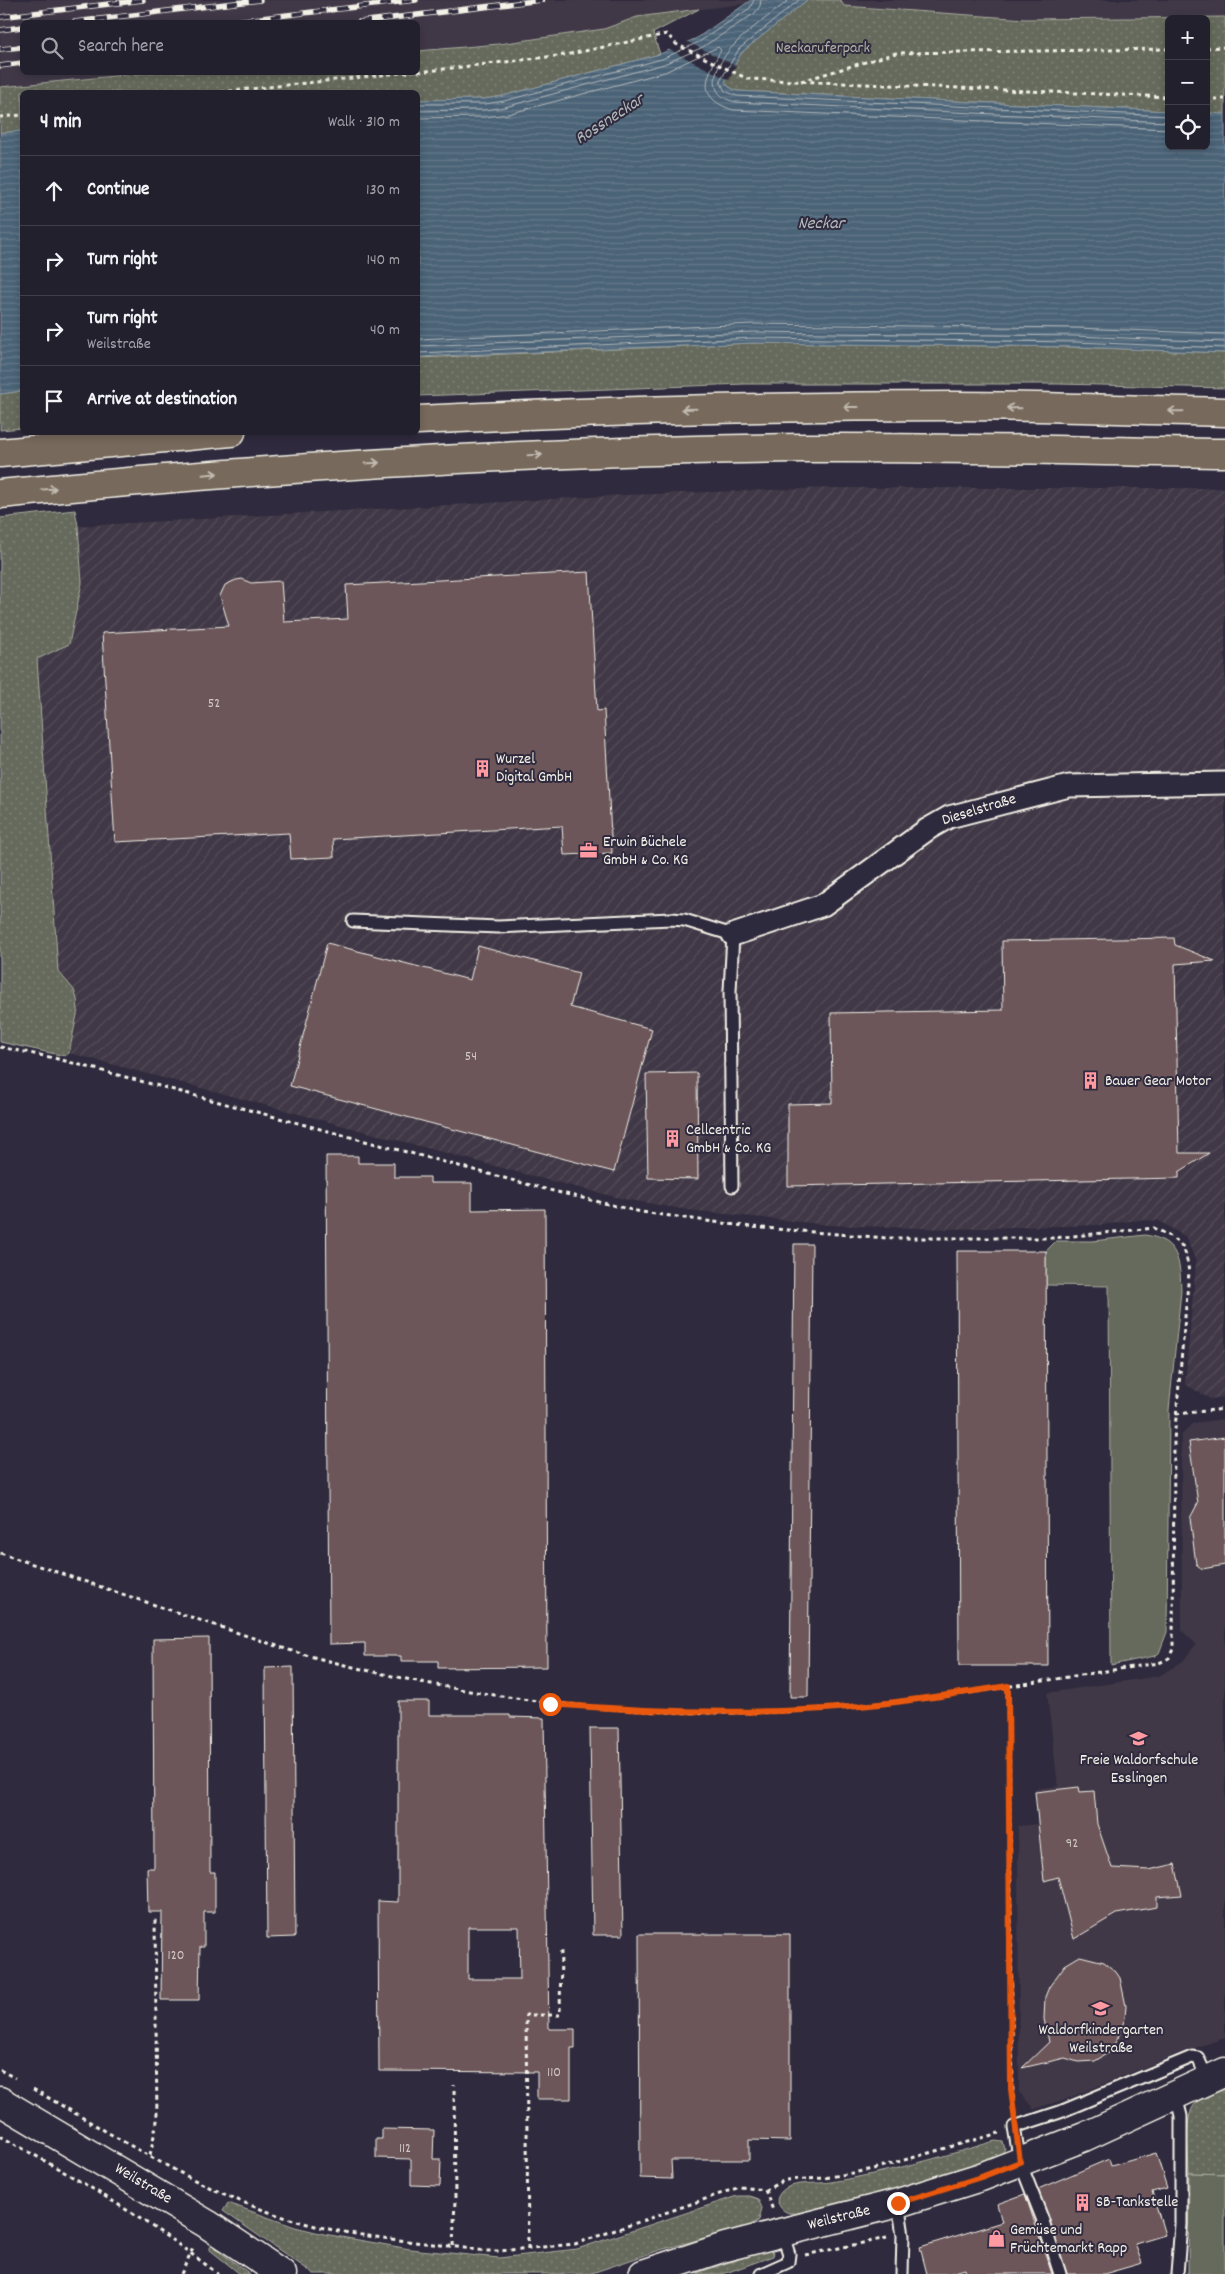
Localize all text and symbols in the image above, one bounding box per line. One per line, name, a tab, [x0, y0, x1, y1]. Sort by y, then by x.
map controls	[1165, 15, 1210, 150]
button: +	[1165, 15, 1210, 60]
search box	[20, 20, 420, 75]
icon: search	[38, 34, 66, 62]
text: Search here	[78, 34, 164, 61]
park label: Neckaruferpark	[776, 37, 870, 60]
button: −	[1165, 60, 1210, 105]
water label: Rossneckar	[571, 87, 651, 152]
button: locate	[1165, 105, 1210, 150]
text: 4 min	[40, 108, 82, 138]
text: Walk · 310 m	[328, 111, 400, 134]
icon: ahead	[40, 177, 68, 205]
text: Continue	[87, 177, 149, 204]
text: 130 m	[366, 179, 400, 202]
water label: Neckar	[798, 212, 847, 237]
icon: right	[40, 247, 68, 275]
text: Turn right	[87, 247, 158, 274]
text: 140 m	[366, 249, 400, 272]
text: Turn right	[87, 306, 158, 333]
icon: right	[40, 317, 68, 345]
text: 40 m	[370, 319, 400, 342]
text: Weilstraße	[87, 333, 151, 356]
icon: arrive	[40, 387, 68, 415]
text: Arrive at destination	[87, 387, 237, 414]
one-way arrow	[844, 402, 860, 412]
one-way arrow	[1006, 403, 1022, 412]
one-way arrow	[681, 405, 697, 414]
one-way arrow	[1169, 406, 1185, 416]
one-way arrow	[526, 450, 542, 460]
one-way arrow	[364, 459, 380, 468]
one-way arrow	[202, 469, 218, 479]
one-way arrow	[40, 484, 56, 494]
house number: 52	[208, 694, 220, 714]
place label: Wurzel Digital GmbH	[496, 748, 572, 789]
building icon: Wurzel Digital GmbH	[472, 758, 492, 778]
street label: Dieselstraße	[939, 788, 1019, 832]
place label: Erwin Büchele GmbH & Co. KG	[603, 831, 688, 872]
office icon: Erwin Büchele GmbH & Co. KG	[579, 841, 599, 861]
house number: 54	[465, 1047, 477, 1067]
place label: Bauer Gear Motor	[1105, 1070, 1211, 1093]
building icon: Bauer Gear Motor	[1081, 1071, 1101, 1091]
place label: Cellcentric GmbH & Co. KG	[686, 1119, 771, 1160]
building icon: Cellcentric GmbH & Co. KG	[662, 1129, 682, 1149]
route start	[539, 1693, 562, 1716]
school or university icon: Freie Waldorfschule Esslingen	[1129, 1729, 1149, 1749]
place label: Freie Waldorfschule Esslingen	[1080, 1749, 1198, 1790]
house number: 92	[1066, 1834, 1078, 1854]
house number: 120	[168, 1946, 184, 1966]
school or university icon: Waldorfkindergarten Weilstraße	[1091, 1998, 1111, 2018]
place label: Waldorfkindergarten Weilstraße	[1039, 2019, 1163, 2060]
house number: 110	[547, 2063, 561, 2083]
house number: 112	[399, 2139, 411, 2159]
street label: Weilstraße	[110, 2158, 176, 2210]
place label: SB-Tankstelle	[1096, 2191, 1178, 2214]
route end	[887, 2192, 910, 2215]
building icon: SB-Tankstelle	[1072, 2192, 1092, 2212]
street label: Weilstraße	[805, 2199, 873, 2237]
place label: Gemüse und Früchtemarkt Rapp	[1010, 2219, 1127, 2260]
shop icon: Gemüse und Früchtemarkt Rapp	[986, 2229, 1006, 2249]

